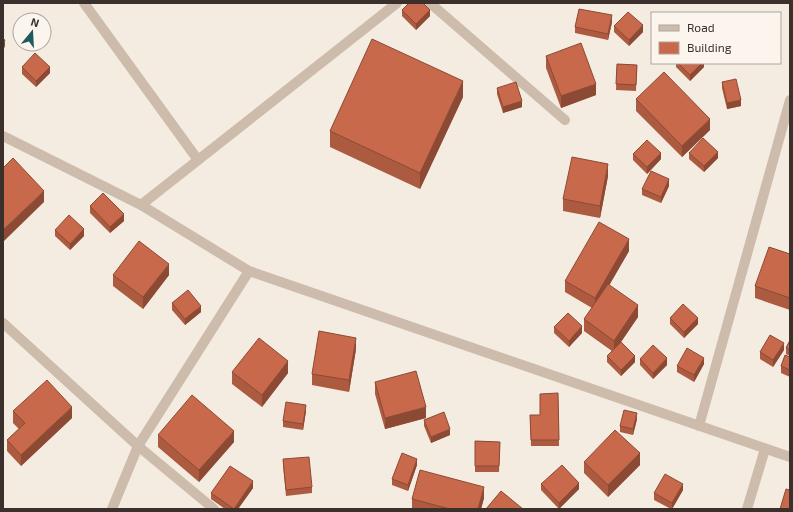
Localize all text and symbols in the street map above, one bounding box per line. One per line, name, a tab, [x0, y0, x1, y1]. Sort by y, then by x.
north arrow	[12, 12, 52, 52]
legend	[651, 12, 781, 64]
text: N	[29, 15, 41, 29]
text: Road	[687, 20, 715, 34]
text: Building	[687, 40, 732, 54]

